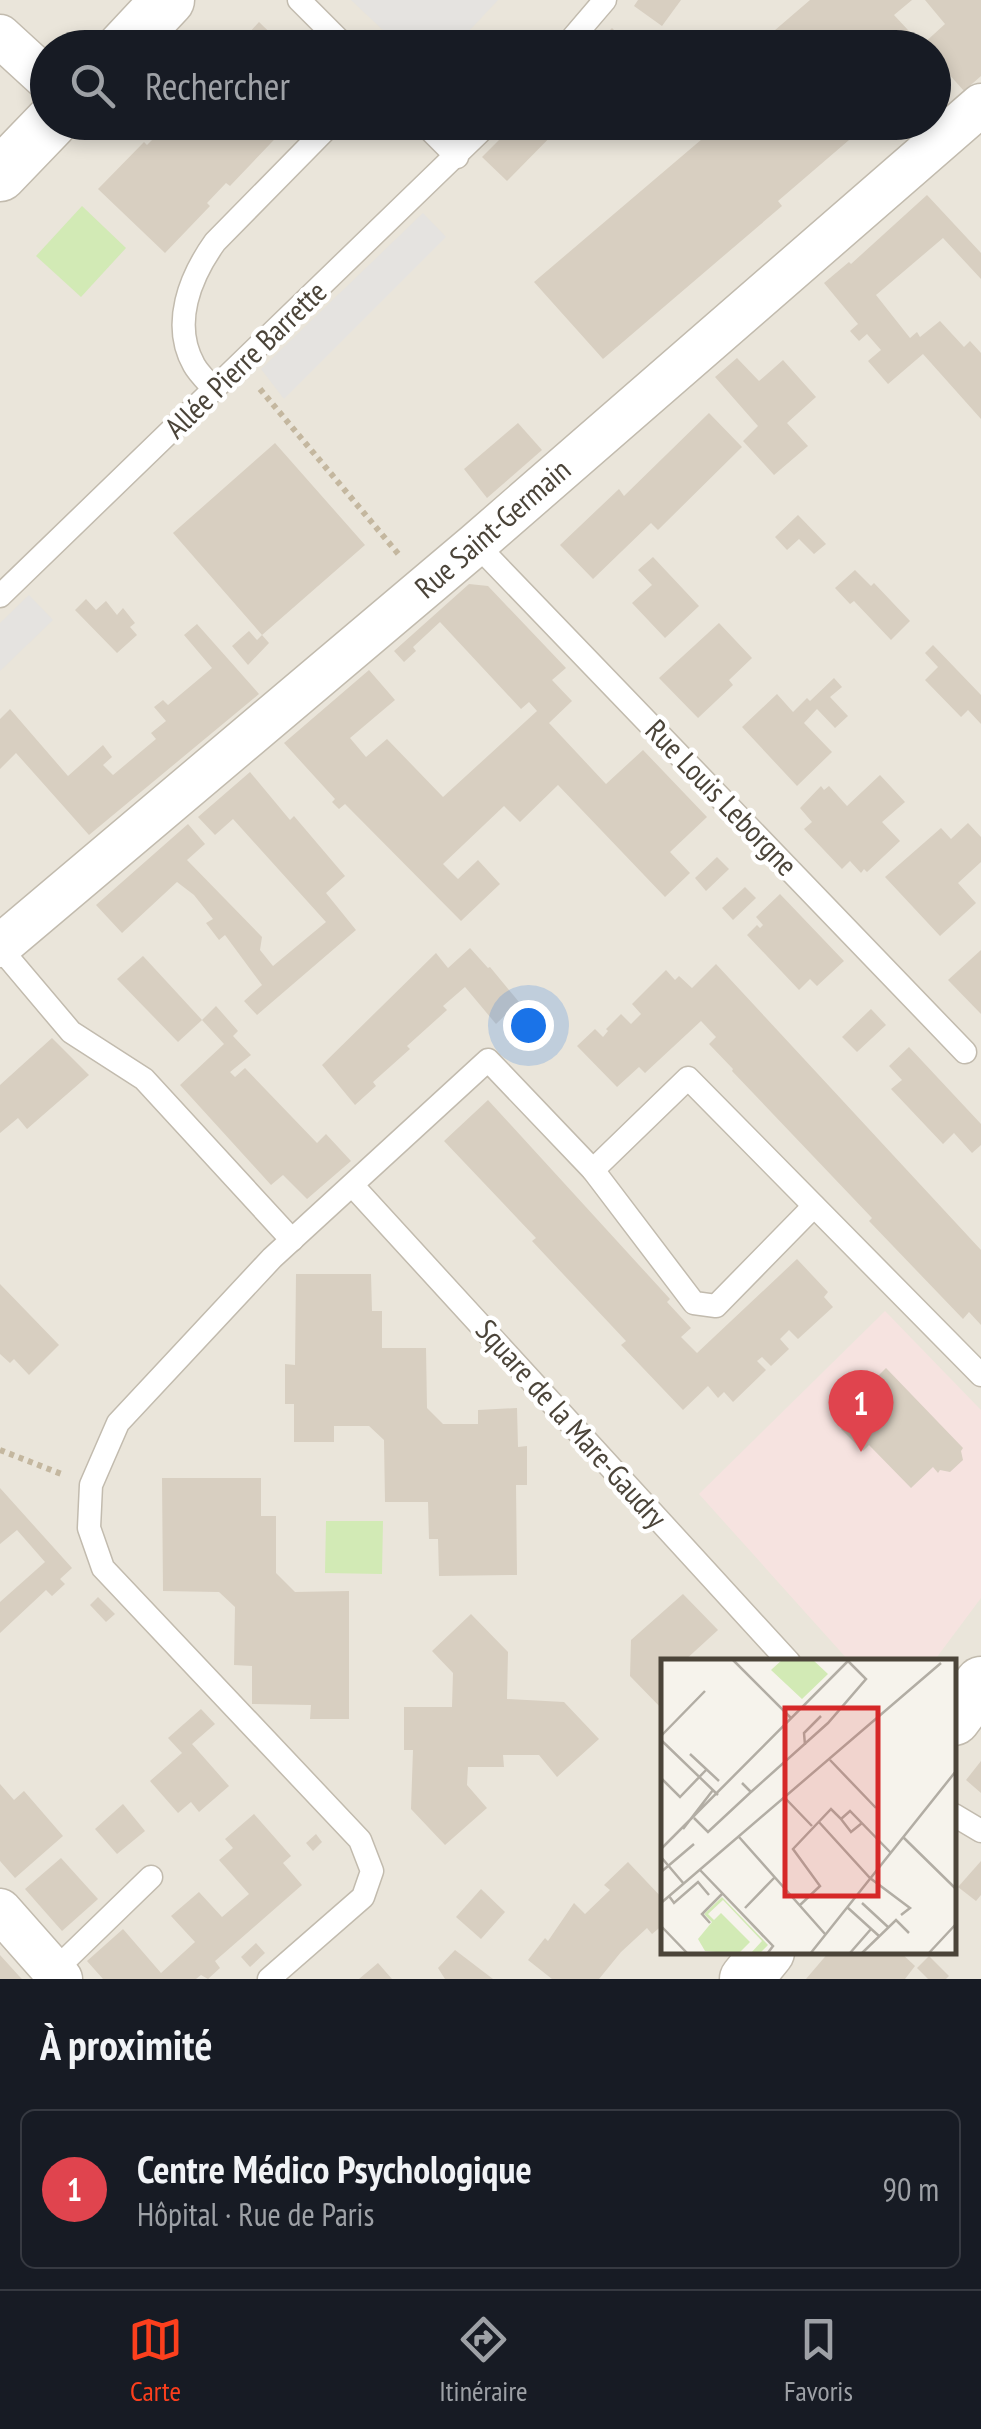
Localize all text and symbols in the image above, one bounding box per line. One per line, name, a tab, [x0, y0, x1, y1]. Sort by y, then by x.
search box	[30, 30, 951, 140]
icon: search	[65, 58, 120, 113]
text: Rechercher	[145, 61, 290, 110]
street label: Allée Pierre Barrette	[156, 272, 334, 446]
street label: Rue Saint-Germain	[406, 450, 578, 606]
street label: Rue Louis Leborgne	[638, 711, 806, 883]
your location	[503, 1000, 554, 1051]
street label: Square de la Mare-Gaudry	[468, 1311, 677, 1536]
pin: 1	[828, 1370, 894, 1452]
inset map	[661, 1659, 956, 1954]
text: À proximité	[40, 2017, 212, 2072]
text: Centre Médico Psychologique	[137, 2144, 532, 2193]
text: 1	[67, 2168, 82, 2210]
text: 90 m	[883, 2168, 939, 2210]
text: Hôpital · Rue de Paris	[137, 2193, 374, 2235]
tab: Carte	[128, 2312, 183, 2409]
tab: Itinéraire	[439, 2312, 528, 2409]
tab: Favoris	[784, 2312, 853, 2409]

